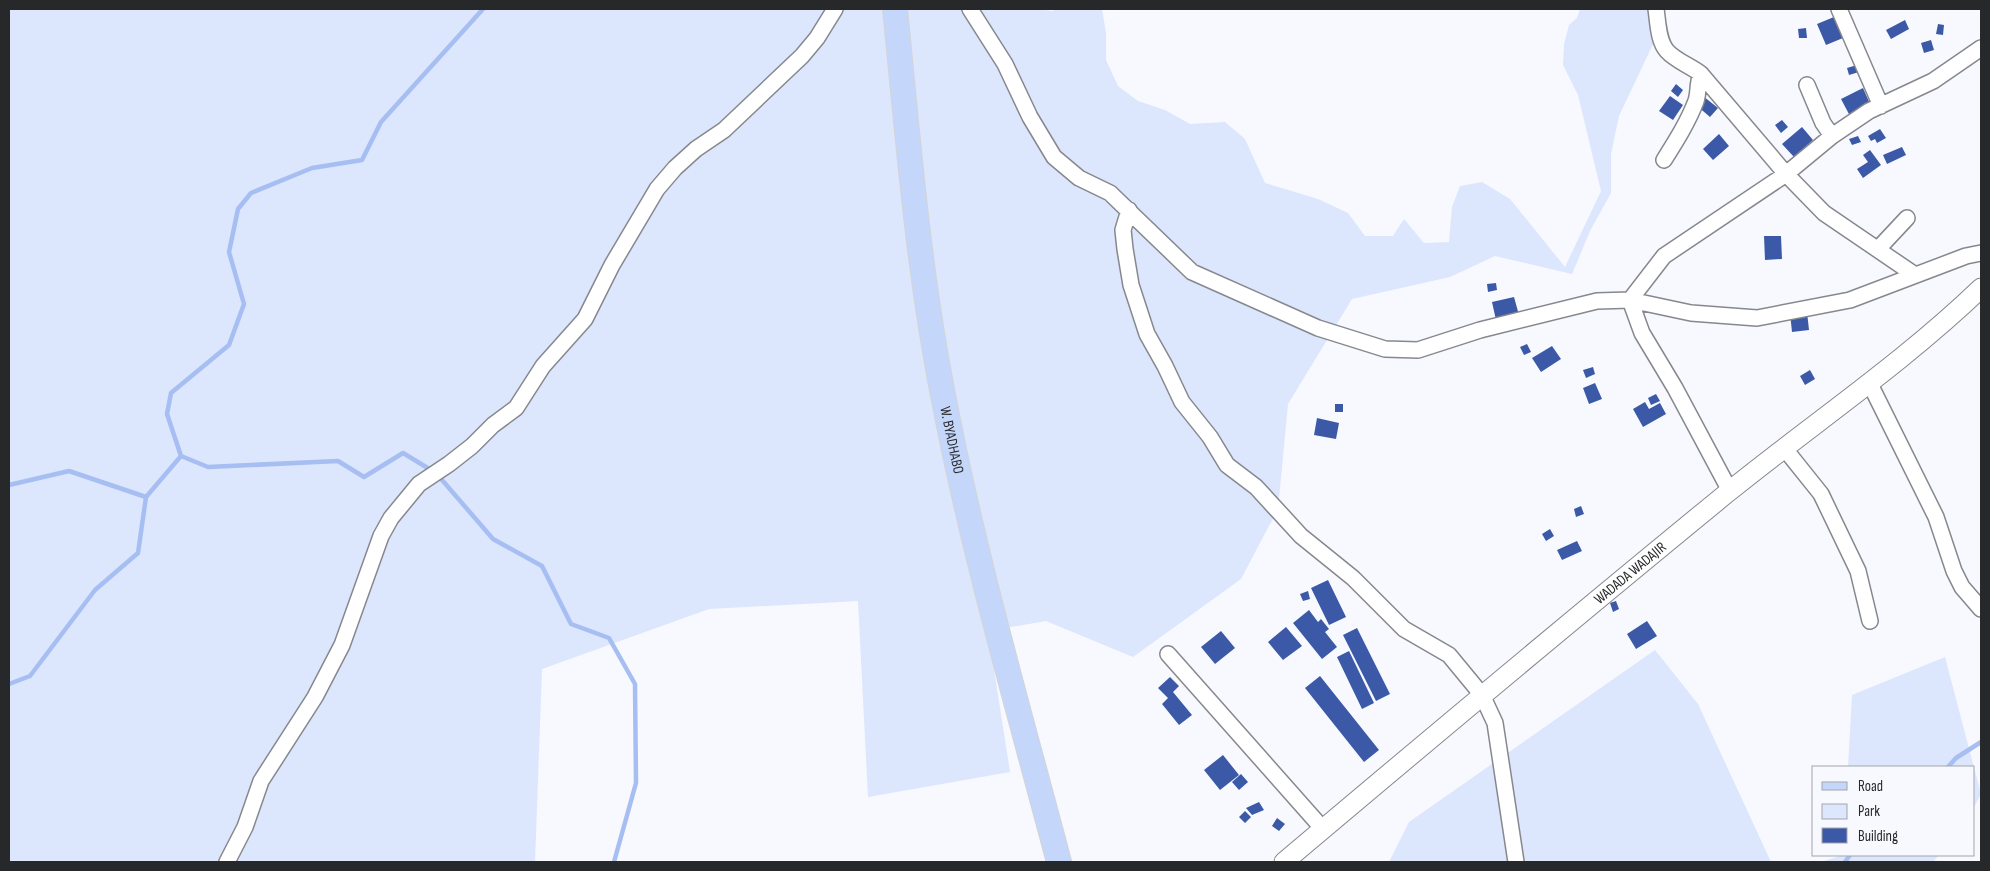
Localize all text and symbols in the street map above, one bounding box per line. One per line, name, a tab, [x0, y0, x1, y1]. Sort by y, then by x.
street label: W. BYADHABO	[936, 405, 968, 475]
street label: WADADA WADAJIR	[1590, 537, 1670, 608]
legend	[1812, 766, 1975, 856]
text: Road	[1858, 777, 1883, 796]
text: Park	[1858, 802, 1880, 821]
text: Building	[1858, 827, 1898, 846]

